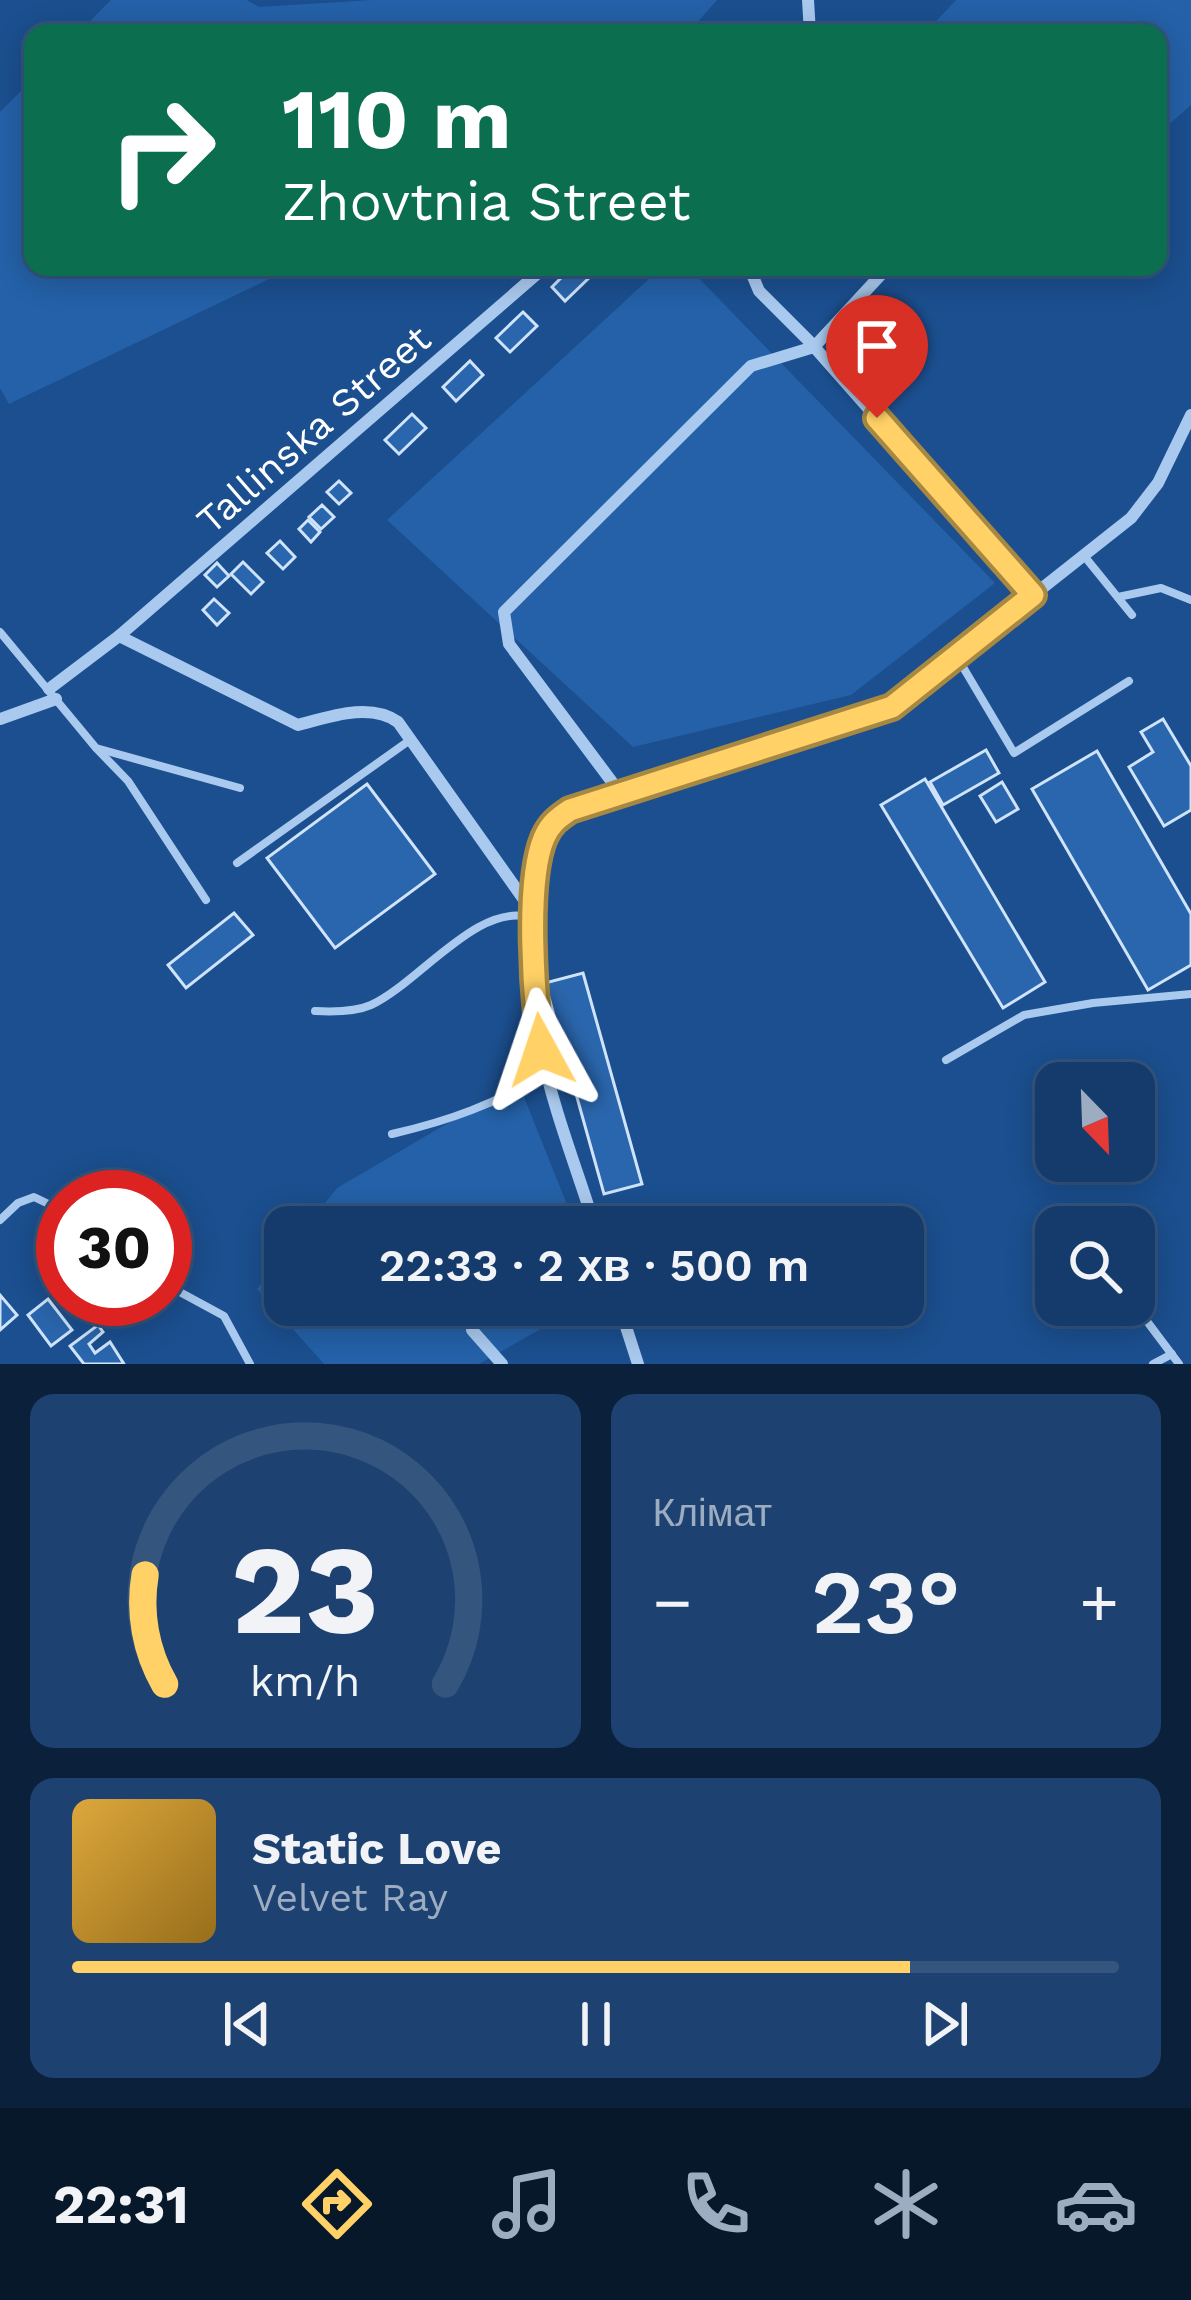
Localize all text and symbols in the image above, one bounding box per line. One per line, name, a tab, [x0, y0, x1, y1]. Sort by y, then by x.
text: 110 m	[282, 70, 512, 168]
icon: right	[84, 72, 240, 228]
text: Zhovtnia Street	[282, 170, 691, 233]
pin	[826, 295, 928, 418]
icon: arrive	[844, 313, 910, 379]
street label: Tallinska Street	[188, 316, 439, 543]
position arrow	[478, 987, 604, 1113]
north arrow	[1035, 1062, 1155, 1182]
map controls	[1035, 1062, 1155, 1326]
speed limit sign: 30	[36, 1170, 192, 1326]
button: search	[1035, 1206, 1155, 1326]
text: 22:33 · 2 хв · 500 m	[379, 1239, 809, 1292]
text: Клімат	[653, 1490, 772, 1535]
text: 23	[231, 1517, 379, 1663]
text: 23°	[811, 1549, 961, 1655]
text: −	[653, 1564, 692, 1641]
text: +	[1079, 1564, 1119, 1641]
text: km/h	[250, 1656, 360, 1706]
text: Static Love	[252, 1822, 502, 1875]
text: Velvet Ray	[252, 1875, 448, 1920]
icon: previous	[214, 1991, 280, 2057]
icon: pause	[563, 1991, 629, 2057]
icon: next	[912, 1991, 978, 2057]
icon: directions	[295, 2162, 379, 2246]
icon: music	[485, 2162, 569, 2246]
icon: phone	[674, 2162, 758, 2246]
icon: climate	[864, 2162, 948, 2246]
icon: car	[1054, 2162, 1138, 2246]
text: 22:31	[53, 2173, 189, 2236]

